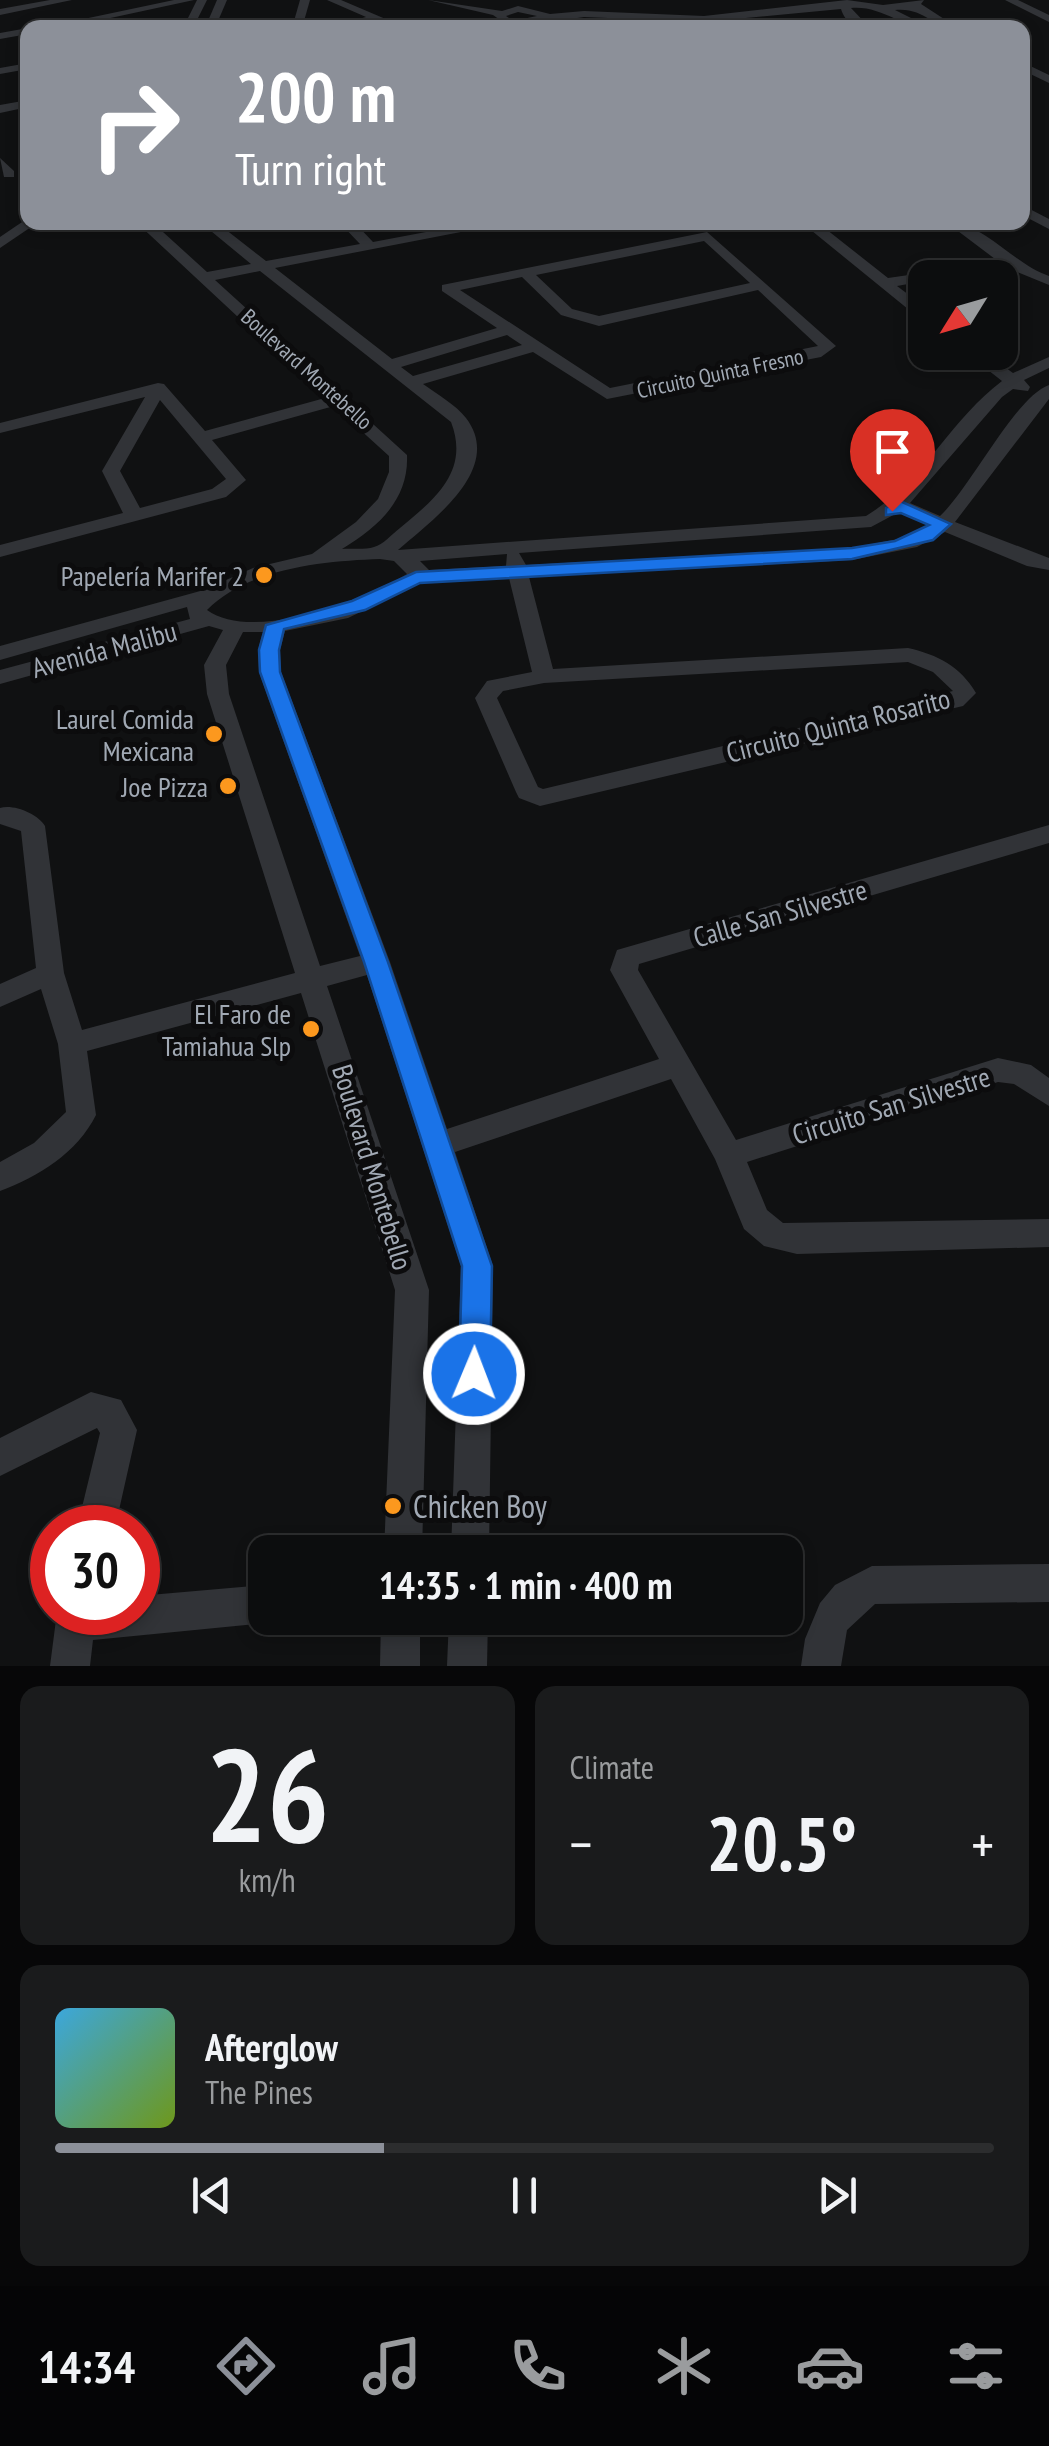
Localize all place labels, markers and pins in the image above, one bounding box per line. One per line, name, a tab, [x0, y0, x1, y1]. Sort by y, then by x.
pin	[850, 409, 935, 512]
place label: Papelería Marifer 2	[61, 557, 244, 594]
marker: Papelería Marifer 2	[253, 564, 275, 586]
place label: Laurel Comida Mexicana	[56, 700, 194, 769]
marker: Laurel Comida Mexicana	[203, 723, 225, 745]
place label: Joe Pizza	[121, 768, 208, 805]
marker: Joe Pizza	[217, 775, 239, 797]
place label: El Faro de Tamiahua Slp	[162, 995, 291, 1064]
marker: El Faro de Tamiahua Slp	[300, 1018, 322, 1040]
place label: Chicken Boy	[413, 1485, 547, 1527]
marker: Chicken Boy	[382, 1495, 404, 1517]

